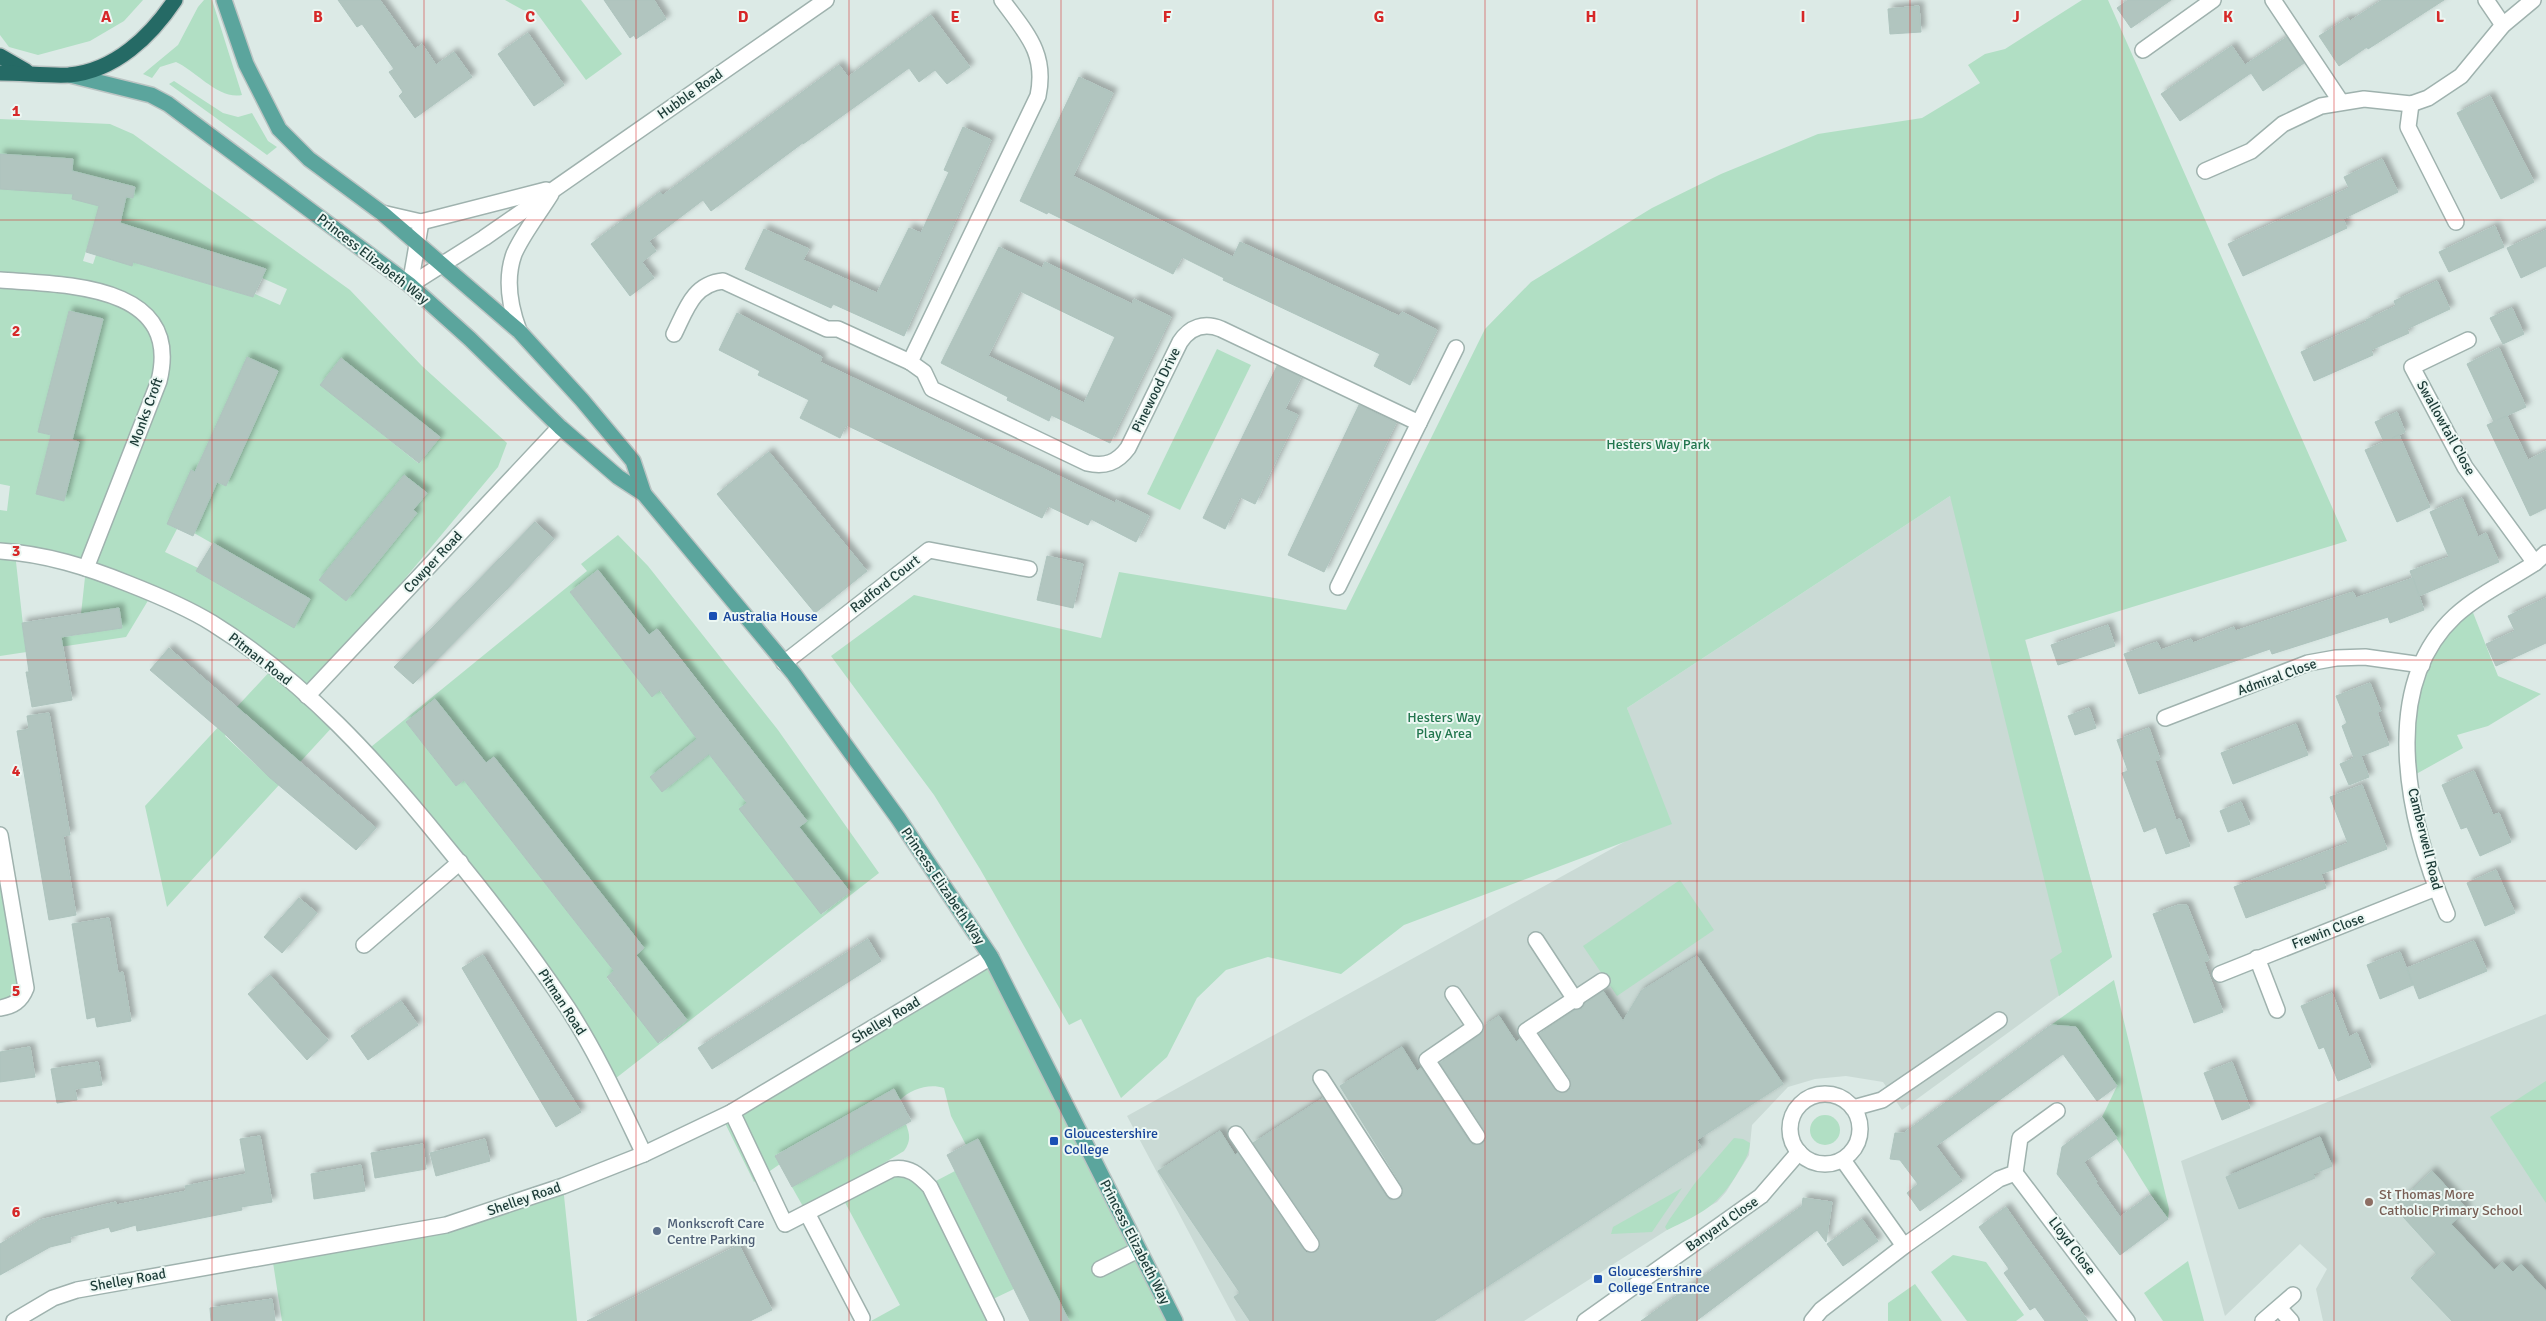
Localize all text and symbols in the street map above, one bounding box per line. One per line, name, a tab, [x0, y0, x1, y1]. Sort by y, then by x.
text: A	[101, 7, 112, 27]
text: B	[313, 7, 323, 27]
text: C	[525, 7, 535, 27]
text: D	[738, 7, 749, 27]
text: E	[950, 7, 960, 27]
text: F	[1163, 7, 1172, 27]
text: G	[1374, 7, 1384, 27]
text: H	[1586, 7, 1596, 27]
text: I	[1800, 7, 1806, 27]
text: J	[2012, 7, 2020, 27]
text: K	[2223, 7, 2233, 27]
text: L	[2436, 7, 2445, 27]
street label: Hubble Road	[654, 65, 726, 123]
text: 1	[12, 101, 21, 121]
street label: Princess Elizabeth Way	[314, 210, 433, 308]
text: 2	[12, 321, 20, 341]
street label: Pinewood Drive	[1128, 345, 1184, 435]
street label: Monks Croft	[126, 375, 166, 449]
street label: Swallowtail Close	[2413, 378, 2479, 478]
park label: Hesters Way Park	[1606, 436, 1710, 453]
street label: Cowper Road	[400, 528, 466, 596]
text: 3	[12, 541, 20, 561]
street label: Radford Court	[847, 551, 923, 616]
place label: Australia House	[723, 608, 818, 625]
marker: Australia House	[707, 610, 719, 622]
street label: Pitman Road	[225, 629, 295, 689]
street label: Admiral Close	[2235, 655, 2319, 699]
park label: Hesters Way Play Area	[1407, 709, 1481, 742]
text: 4	[12, 761, 21, 781]
street label: Camberwell Road	[2404, 786, 2446, 892]
street label: Princess Elizabeth Way	[898, 824, 989, 948]
street label: Frewin Close	[2289, 909, 2367, 953]
street label: Pitman Road	[534, 966, 590, 1038]
text: 5	[12, 981, 20, 1001]
street label: Shelley Road	[849, 993, 923, 1047]
place label: Gloucestershire College	[1064, 1125, 1158, 1158]
marker: Gloucestershire College	[1048, 1135, 1060, 1147]
street label: Princess Elizabeth Way	[1096, 1177, 1174, 1307]
street label: Shelley Road	[485, 1178, 563, 1220]
place label: St Thomas More Catholic Primary School	[2379, 1186, 2523, 1219]
street label: Banyard Close	[1682, 1193, 1762, 1255]
marker: St Thomas More Catholic Primary School	[2363, 1196, 2375, 1208]
text: 6	[12, 1202, 21, 1222]
street label: Lloyd Close	[2045, 1214, 2099, 1278]
place label: Monkscroft Care Centre Parking	[667, 1215, 765, 1248]
marker: Monkscroft Care Centre Parking	[651, 1225, 663, 1237]
place label: Gloucestershire College Entrance	[1608, 1263, 1710, 1296]
street label: Shelley Road	[89, 1265, 167, 1295]
marker: Gloucestershire College Entrance	[1592, 1273, 1604, 1285]

